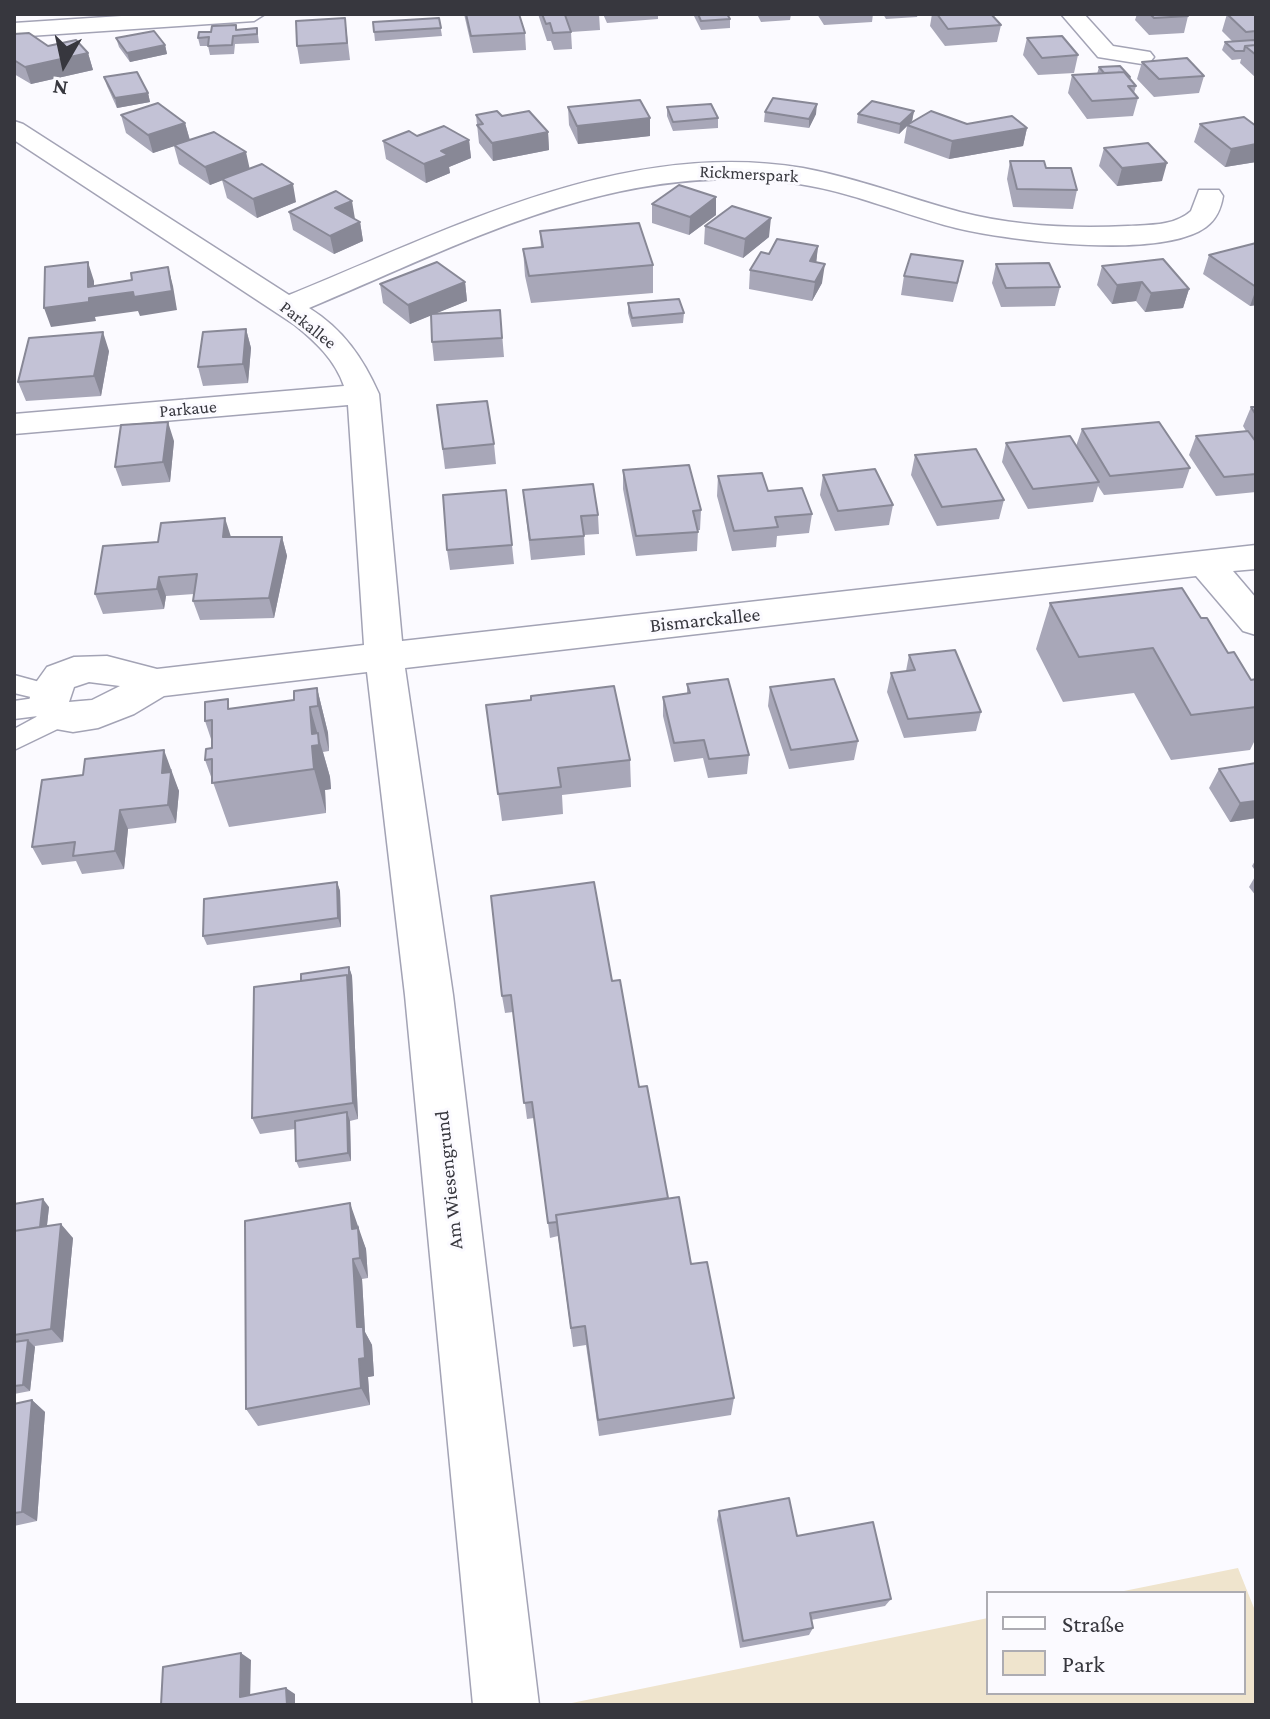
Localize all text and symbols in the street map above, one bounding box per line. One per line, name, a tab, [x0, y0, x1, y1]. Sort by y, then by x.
north arrow	[24, 24, 104, 104]
text: N	[51, 75, 70, 102]
street label: Rickmerspark	[699, 161, 799, 187]
street label: Parkallee	[276, 296, 340, 354]
street label: Parkaue	[158, 396, 218, 422]
street label: Bismarckallee	[649, 602, 761, 638]
street label: Am Wiesengrund	[430, 1109, 468, 1251]
legend	[986, 1591, 1246, 1695]
text: Straße	[1062, 1610, 1124, 1637]
text: Park	[1062, 1650, 1105, 1677]

